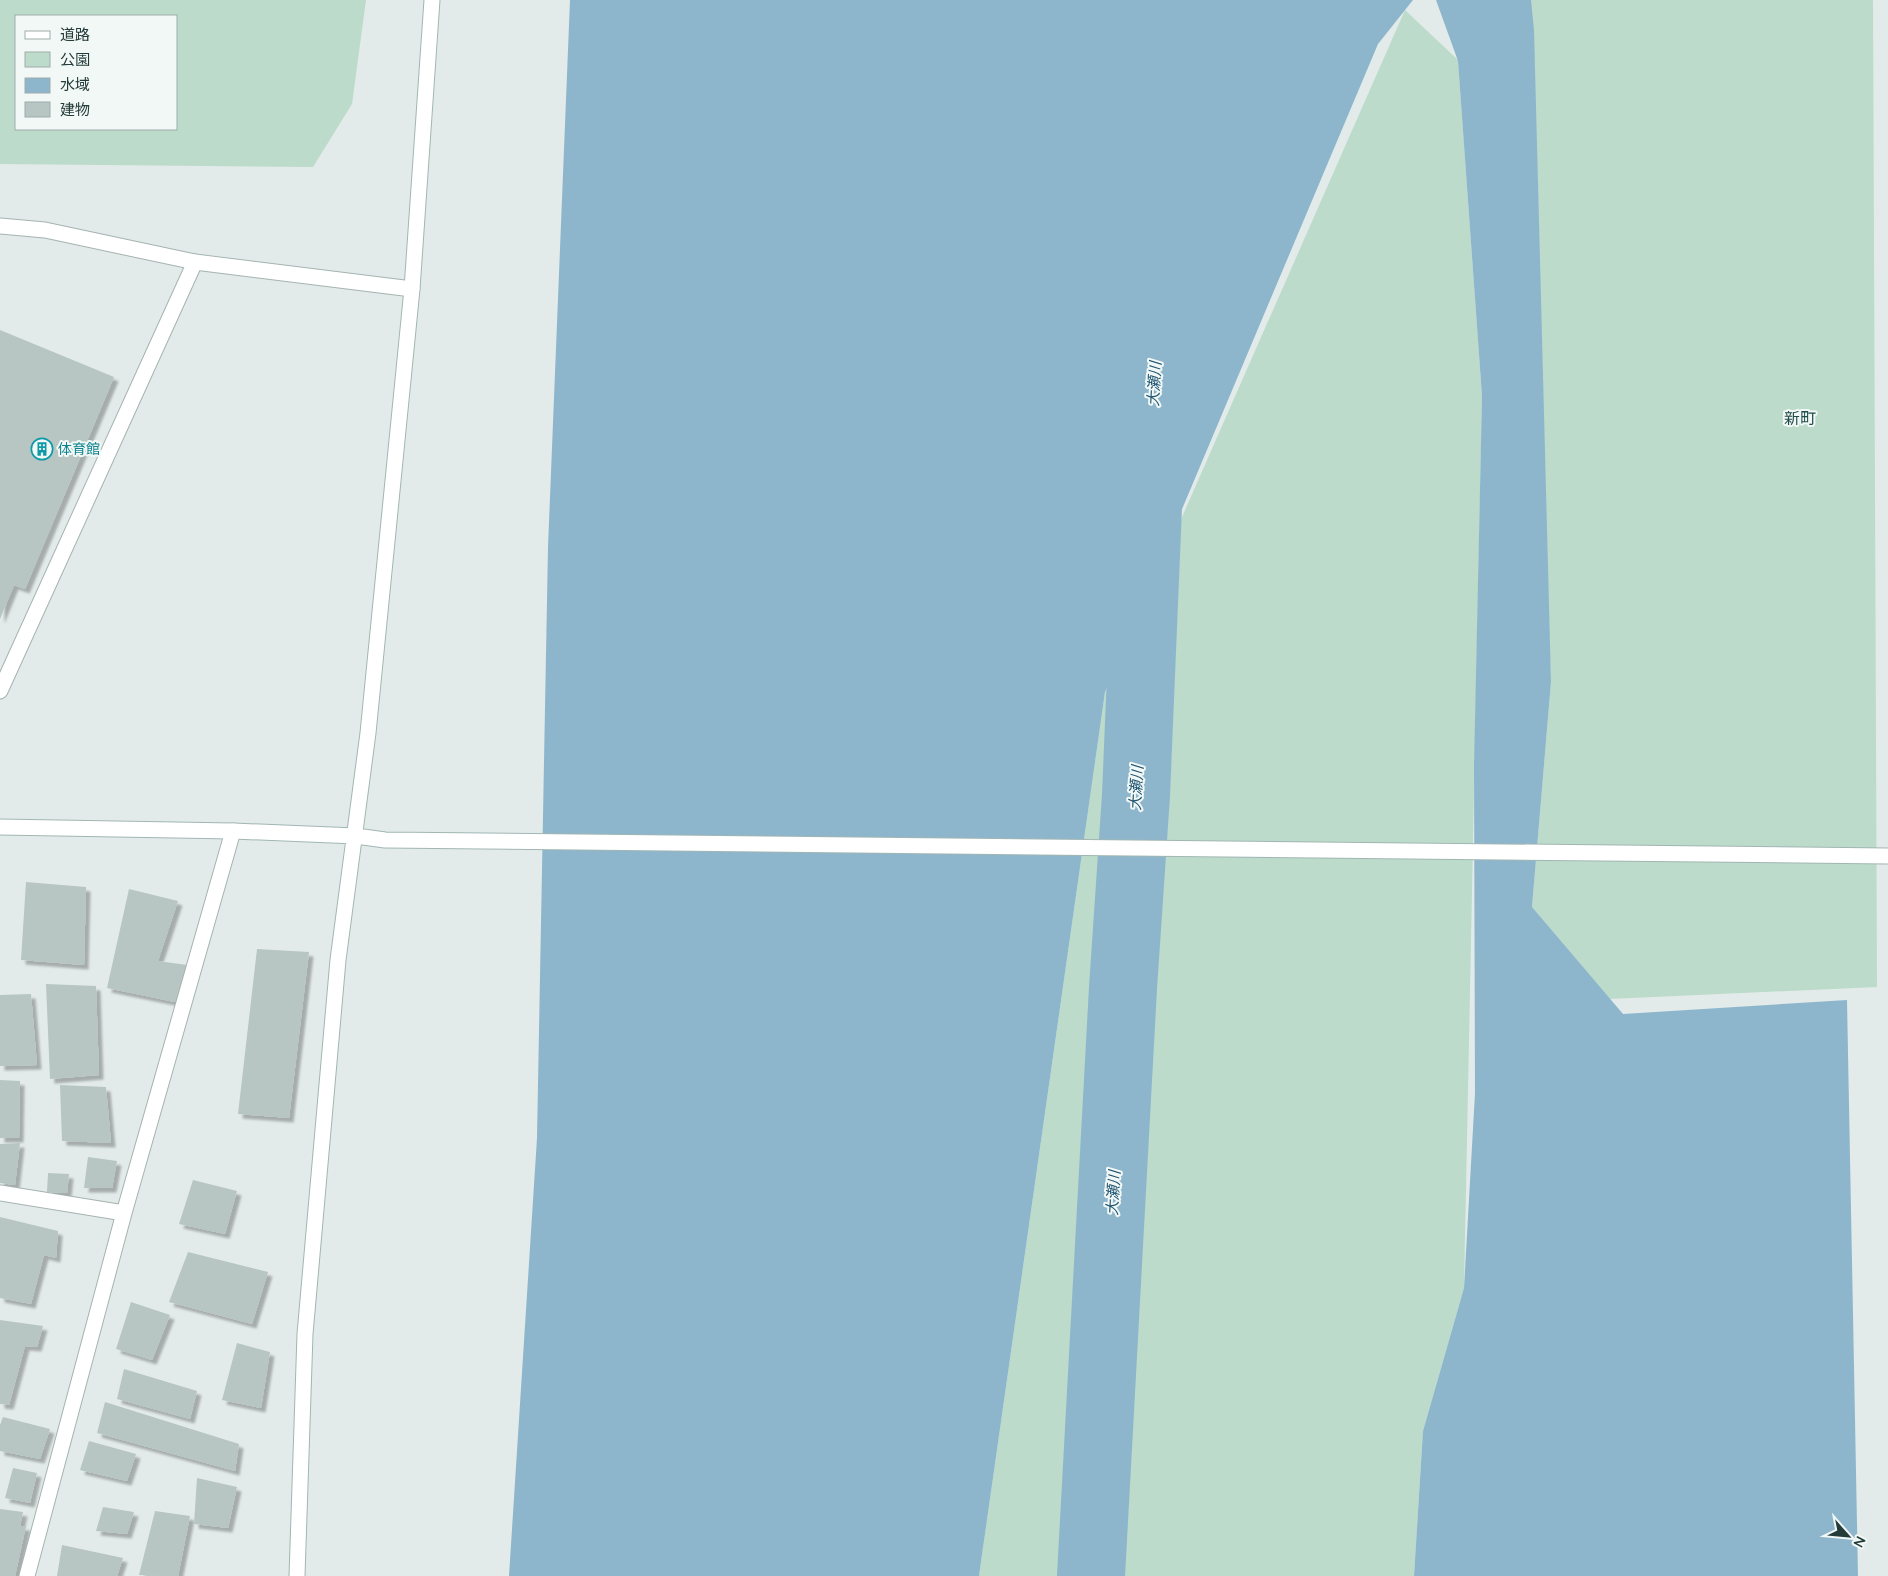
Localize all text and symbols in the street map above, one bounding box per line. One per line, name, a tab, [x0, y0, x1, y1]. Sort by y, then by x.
legend	[15, 15, 178, 130]
text: 道路	[60, 25, 90, 44]
text: 公園	[60, 50, 90, 69]
text: 水域	[60, 75, 90, 94]
text: 建物	[60, 100, 90, 119]
water label: 大瀬川	[1143, 359, 1165, 407]
district label: 新町	[1784, 408, 1816, 428]
building icon: 体育館	[30, 437, 54, 461]
place label: 体育館	[58, 440, 100, 458]
water label: 大瀬川	[1125, 763, 1147, 811]
water label: 大瀬川	[1102, 1168, 1124, 1216]
north arrow	[1823, 1511, 1873, 1561]
text: N	[1849, 1533, 1870, 1551]

